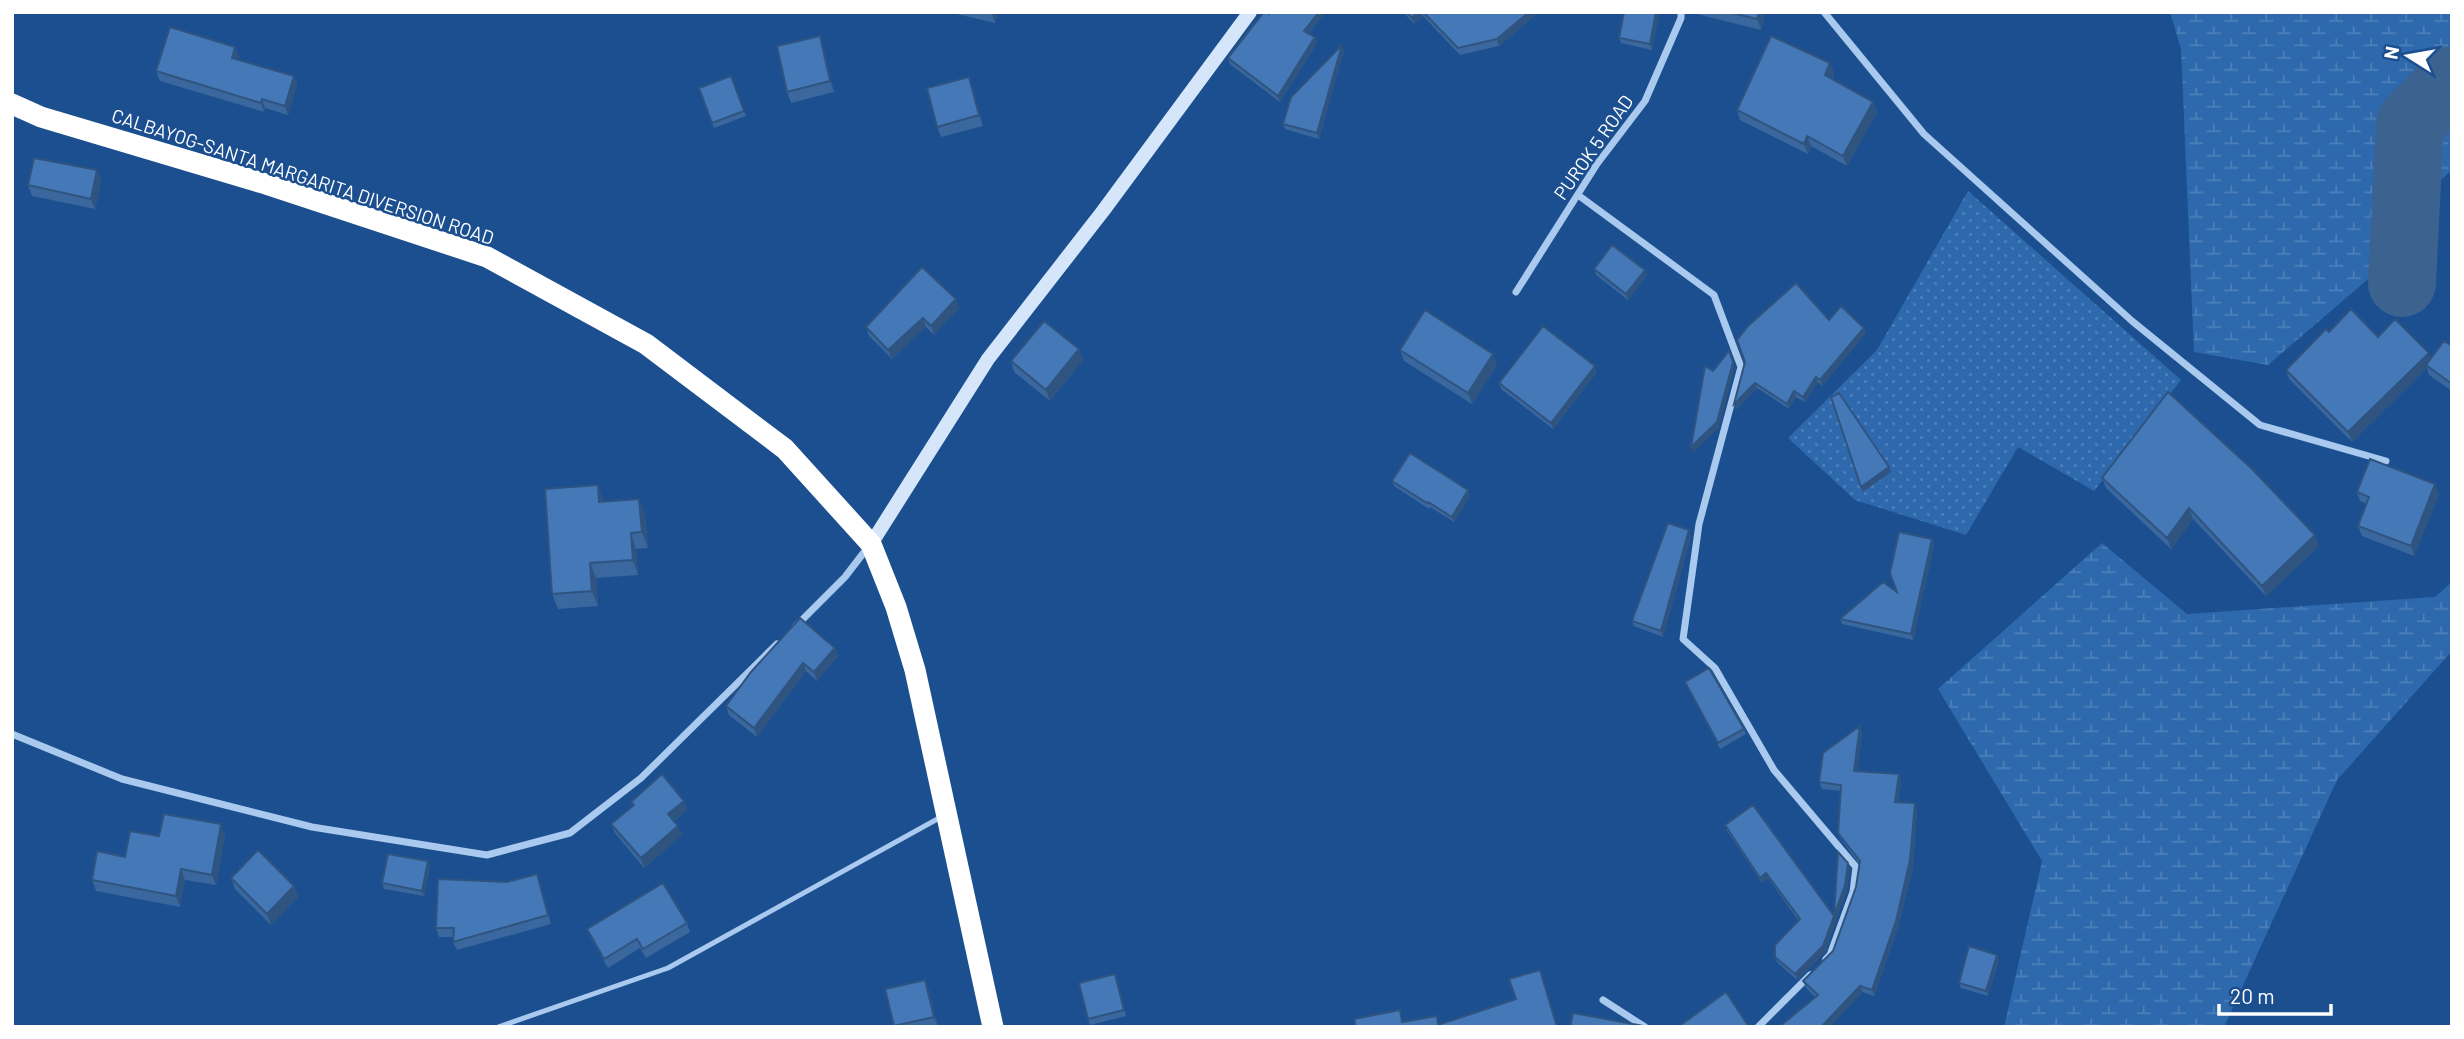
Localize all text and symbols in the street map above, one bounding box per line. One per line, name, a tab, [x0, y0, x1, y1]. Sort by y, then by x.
north arrow	[2373, 21, 2443, 91]
text: N	[2378, 44, 2403, 61]
street label: PUROK 5 ROAD	[1548, 90, 1638, 204]
street label: CALBAYOG-SANTA MARGARITA DIVERSION ROAD	[109, 103, 497, 249]
scale bar	[2219, 972, 2331, 1016]
text: 20 m	[2230, 983, 2275, 1008]

